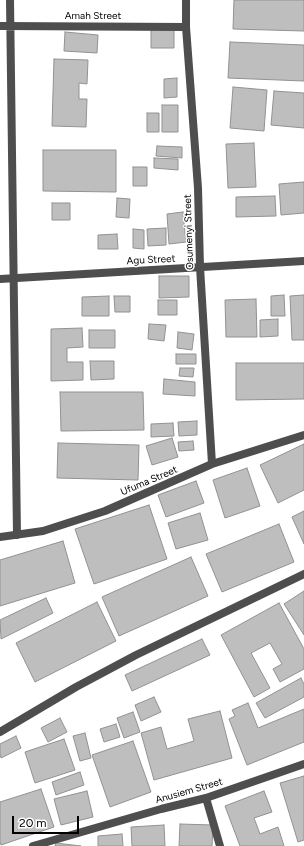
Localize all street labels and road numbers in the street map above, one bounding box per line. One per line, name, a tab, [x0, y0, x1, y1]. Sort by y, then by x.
street label: Amah Street	[65, 10, 121, 22]
street label: Osumenyi Street	[182, 194, 196, 270]
street label: Agu Street	[126, 253, 176, 267]
street label: Ufuma Street	[119, 464, 179, 498]
street label: Anusiem Street	[154, 776, 224, 806]

